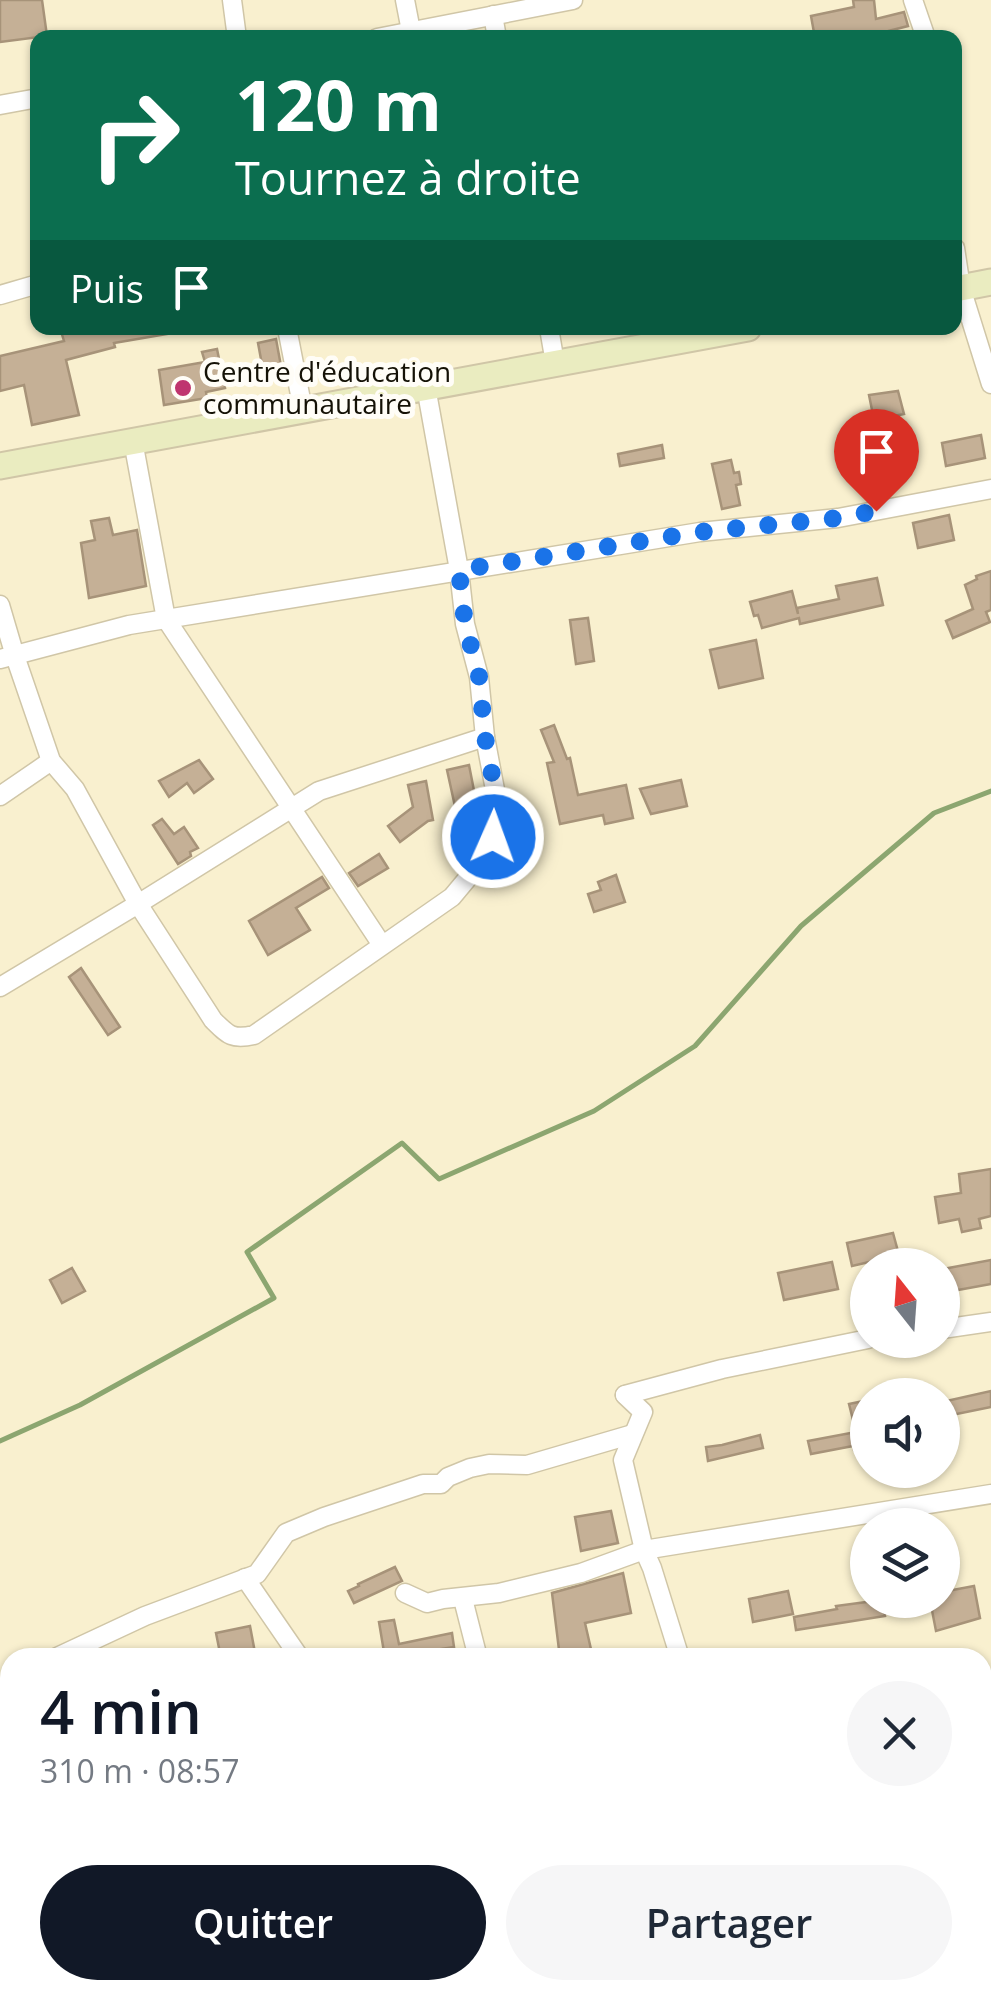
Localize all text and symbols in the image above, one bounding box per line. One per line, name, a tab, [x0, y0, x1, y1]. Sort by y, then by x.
text: 120 m	[235, 56, 442, 152]
icon: right	[70, 70, 200, 200]
text: Tournez à droite	[235, 147, 581, 208]
icon: arrive	[164, 260, 219, 315]
text: Puis	[70, 262, 144, 314]
place label: Centre d'éducation communautaire	[203, 352, 451, 422]
marker: Centre d'éducation communautaire	[172, 377, 194, 399]
pin	[834, 409, 919, 512]
icon: arrive	[849, 424, 904, 479]
position arrow	[441, 785, 545, 889]
north arrow	[850, 1248, 960, 1358]
map controls	[850, 1248, 960, 1618]
button: sound	[850, 1378, 960, 1488]
button: layers	[850, 1508, 960, 1618]
text: 4 min	[40, 1670, 202, 1752]
button: close	[847, 1681, 952, 1786]
text: 310 m · 08:57	[40, 1749, 239, 1792]
button: Quitter	[40, 1865, 486, 1980]
button: Partager	[506, 1865, 952, 1980]

